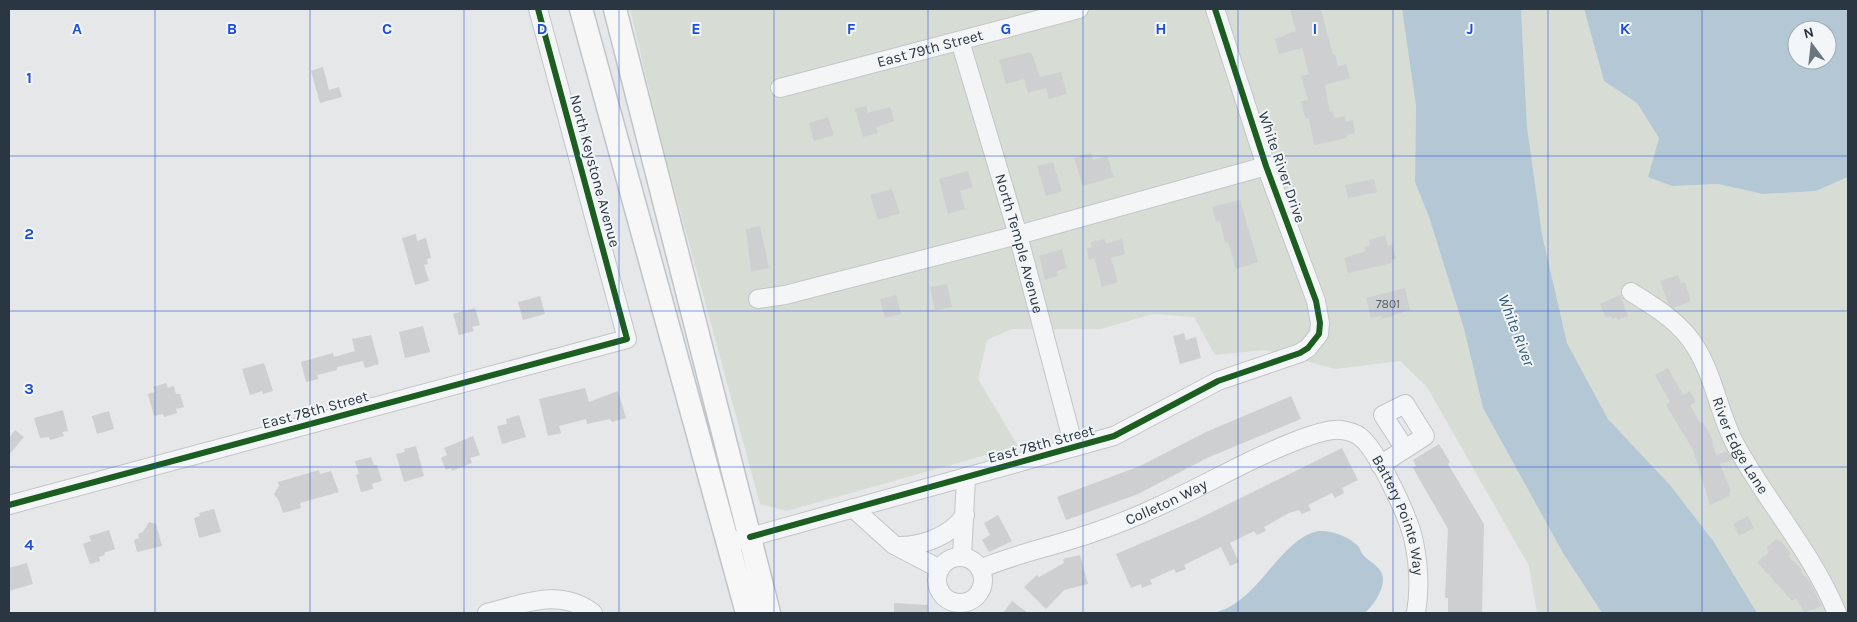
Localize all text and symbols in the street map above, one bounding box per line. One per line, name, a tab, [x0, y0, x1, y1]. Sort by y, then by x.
text: A	[72, 19, 82, 38]
text: B	[227, 19, 237, 38]
text: C	[382, 19, 392, 38]
text: D	[537, 19, 548, 38]
text: E	[691, 19, 701, 38]
text: F	[847, 19, 856, 38]
text: G	[1001, 19, 1011, 38]
text: H	[1155, 19, 1167, 38]
text: I	[1313, 19, 1317, 38]
text: J	[1466, 19, 1474, 38]
text: K	[1620, 19, 1631, 38]
north arrow	[1787, 20, 1837, 70]
text: N	[1802, 23, 1816, 42]
street label: East 79th Street	[875, 26, 985, 71]
text: 1	[26, 68, 32, 87]
street label: North Keystone Avenue	[566, 93, 624, 249]
street label: White River Drive	[1254, 109, 1310, 225]
street label: North Temple Avenue	[991, 172, 1047, 315]
text: 2	[24, 224, 34, 243]
water label: White River	[1494, 292, 1539, 369]
house number: 7801	[1376, 297, 1400, 311]
text: 3	[24, 379, 34, 398]
street label: East 78th Street	[260, 387, 371, 433]
street label: River Edge Lane	[1708, 395, 1772, 497]
street label: East 78th Street	[986, 421, 1097, 467]
street label: Battery Pointe Way	[1368, 452, 1427, 576]
street label: Colleton Way	[1123, 475, 1210, 529]
text: 4	[24, 535, 34, 554]

